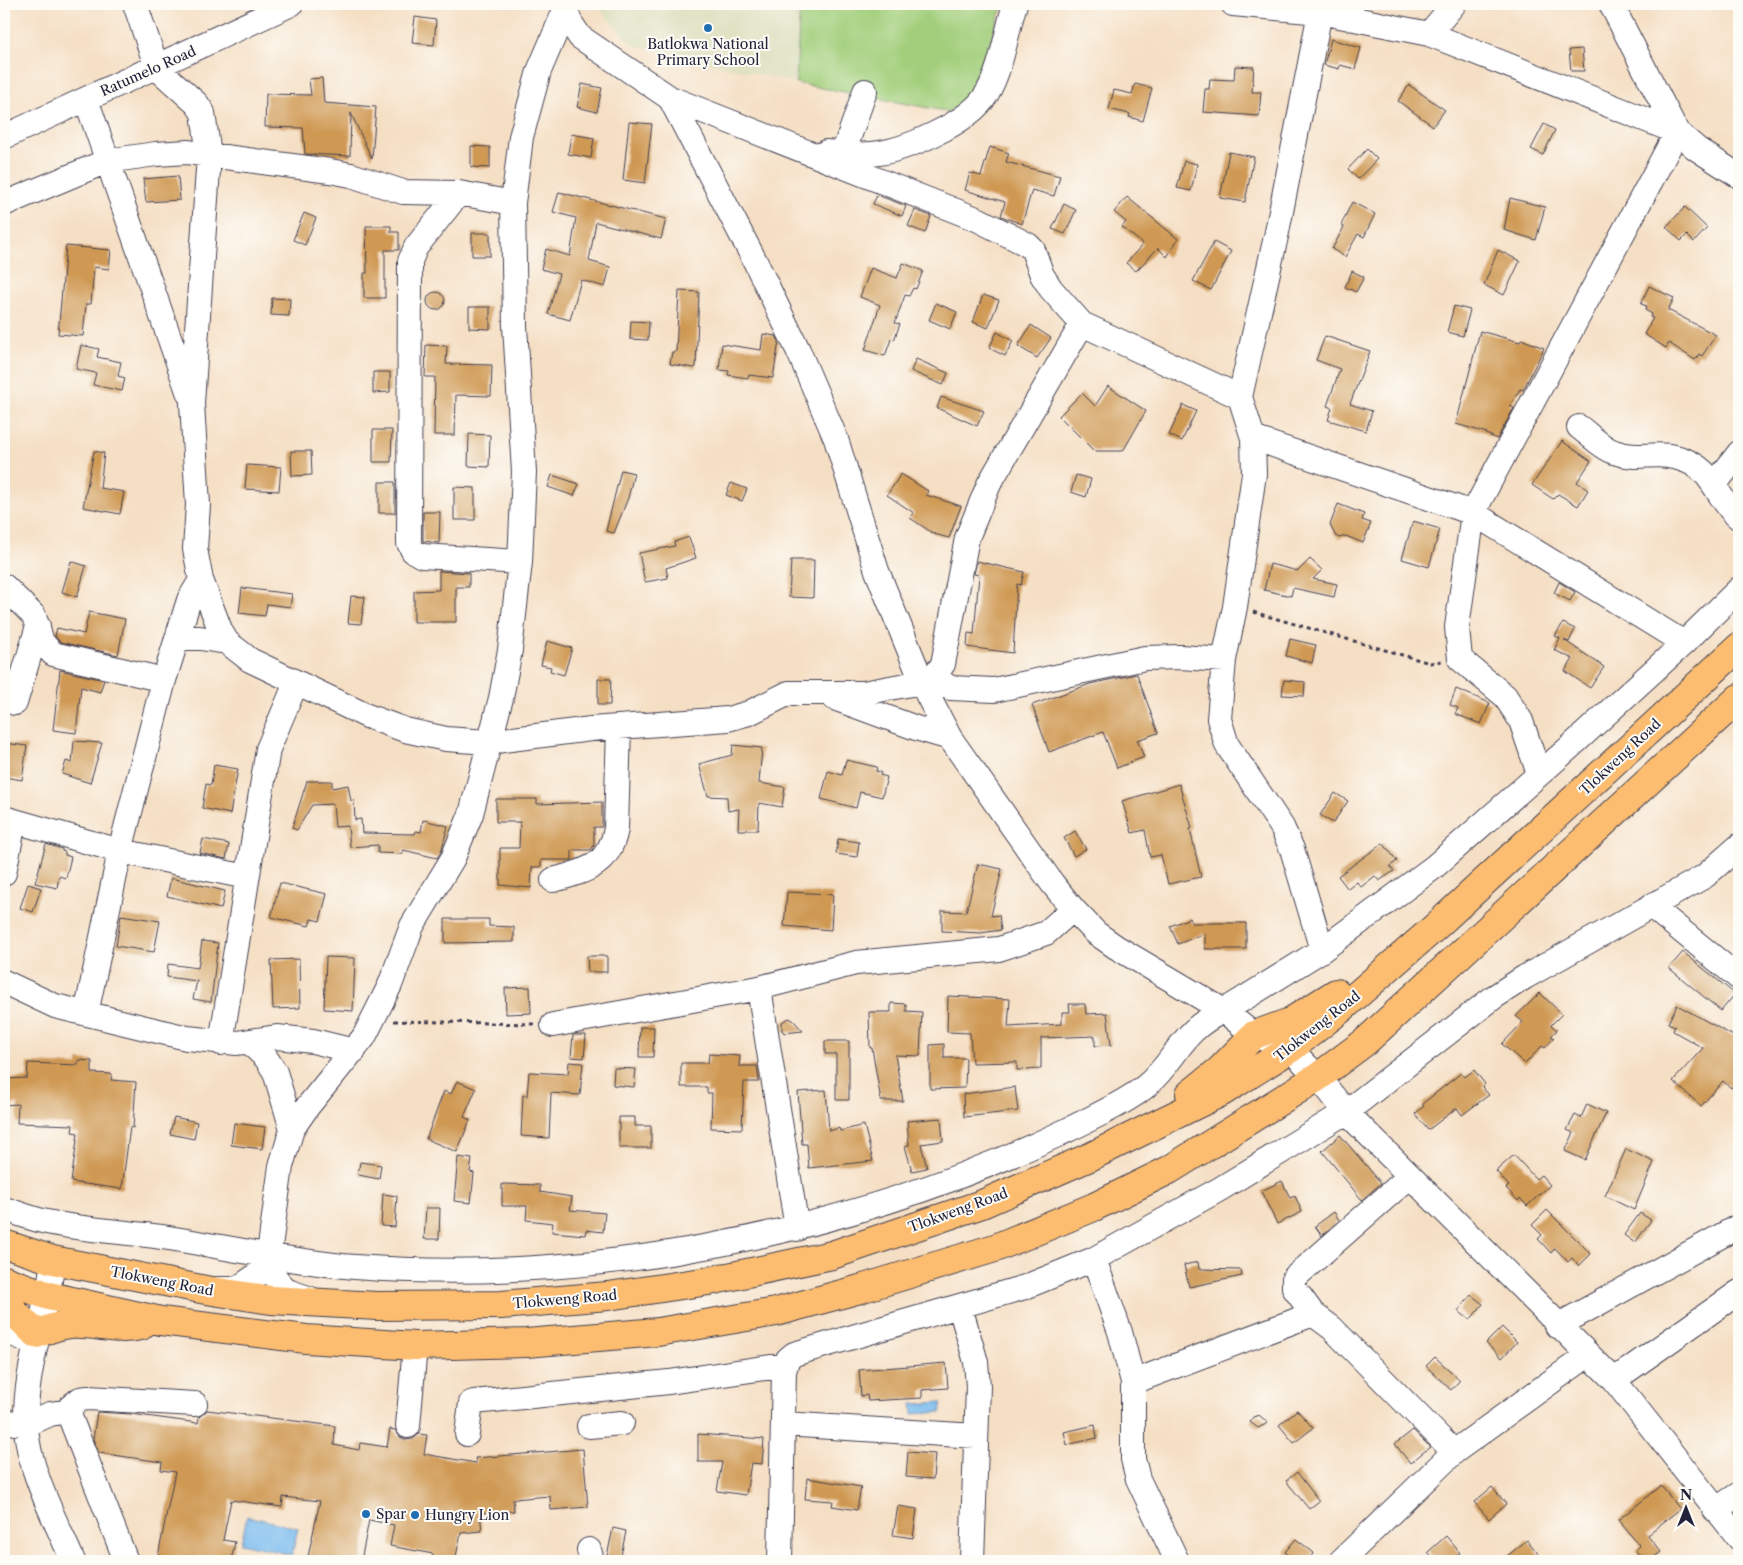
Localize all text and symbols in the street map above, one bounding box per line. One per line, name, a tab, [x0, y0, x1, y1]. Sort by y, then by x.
marker: Batlokwa National Primary School	[702, 22, 714, 34]
place label: Batlokwa National Primary School	[647, 35, 769, 69]
street label: Ratumelo Road	[97, 42, 199, 100]
street label: Tlokweng Road	[1576, 714, 1665, 799]
street label: Tlokweng Road	[1270, 986, 1364, 1065]
street label: Tlokweng Road	[906, 1184, 1011, 1236]
street label: Tlokweng Road	[109, 1262, 215, 1300]
street label: Tlokweng Road	[512, 1285, 618, 1313]
north arrow	[1660, 1482, 1710, 1532]
text: N	[1680, 1486, 1692, 1504]
place label: Spar	[376, 1505, 406, 1523]
place label: Hungry Lion	[425, 1506, 510, 1524]
marker: Spar	[360, 1508, 372, 1520]
marker: Hungry Lion	[409, 1509, 421, 1521]

